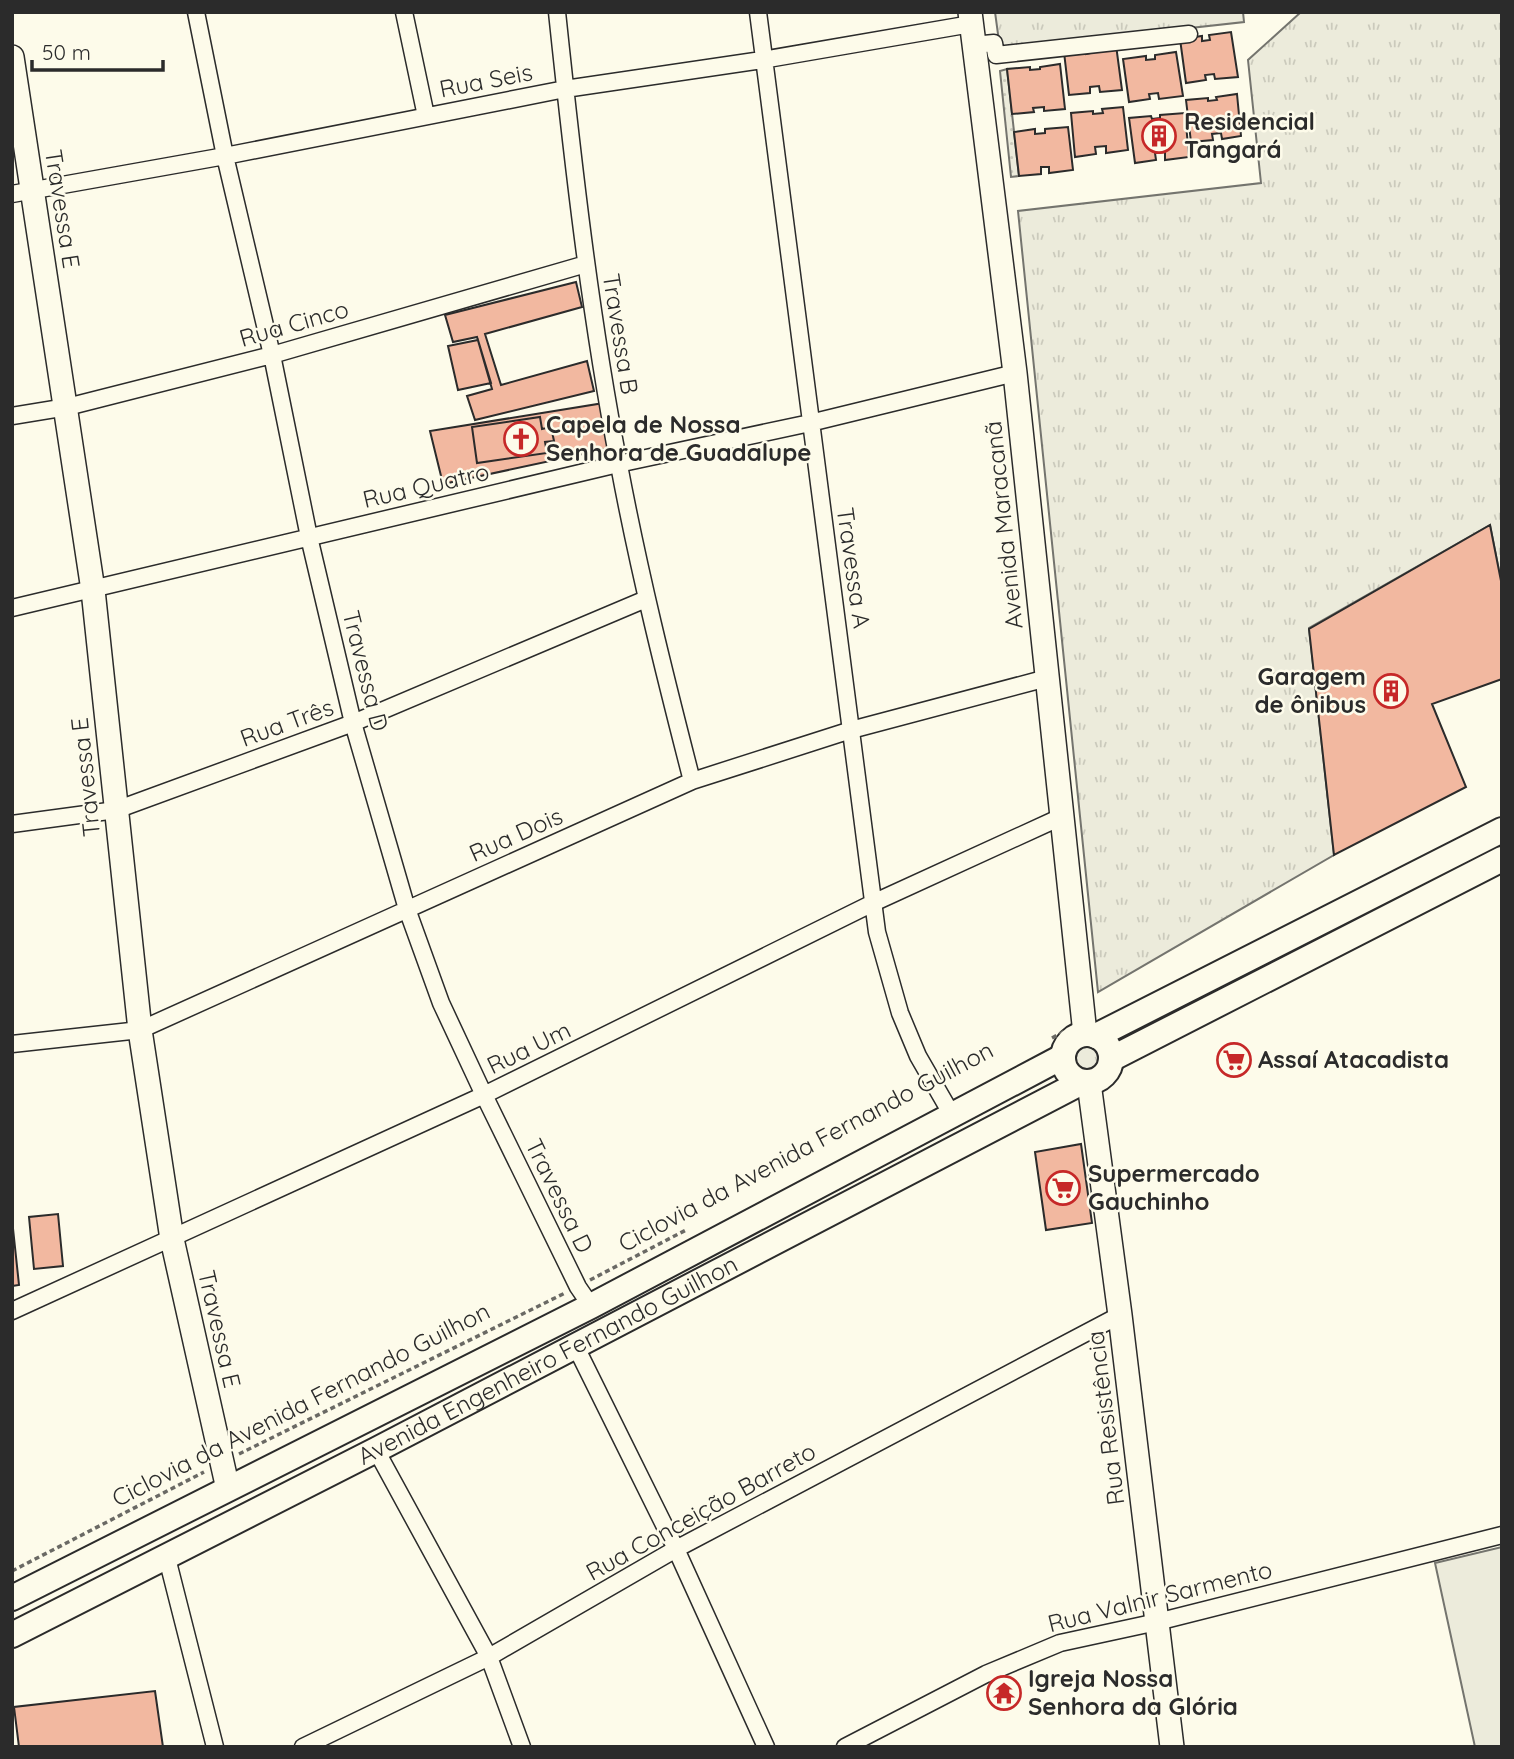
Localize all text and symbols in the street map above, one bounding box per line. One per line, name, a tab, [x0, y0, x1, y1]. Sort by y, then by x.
scale bar	[32, 28, 163, 72]
text: 50 m	[42, 39, 91, 65]
street label: Rua Seis	[437, 56, 535, 104]
place label: Residencial Tangará	[1184, 106, 1315, 164]
building icon: Residencial Tangará	[1140, 117, 1178, 155]
street label: Travessa E	[39, 147, 87, 270]
street label: Travessa B	[597, 271, 645, 396]
street label: Rua Cinco	[236, 293, 352, 353]
place label: Capela de Nossa Senhora de Guadalupe	[546, 409, 811, 467]
church icon: Capela de Nossa Senhora de Guadalupe	[502, 420, 540, 458]
street label: Avenida Maracanã	[977, 420, 1029, 631]
street label: Rua Quatro	[360, 456, 492, 514]
street label: Travessa A	[831, 505, 877, 630]
street label: Travessa D	[336, 607, 395, 734]
place label: Garagem de ônibus	[1254, 661, 1366, 719]
building icon: Garagem de ônibus	[1372, 672, 1410, 710]
street label: Rua Três	[236, 691, 337, 753]
street label: Travessa E	[64, 716, 106, 838]
street label: Rua Dois	[464, 800, 567, 868]
street label: Rua Um	[482, 1014, 575, 1080]
street label: Ciclovia da Avenida Fernando Guilhon	[613, 1034, 998, 1258]
supermarket icon: Assaí Atacadista	[1215, 1041, 1253, 1079]
place label: Assaí Atacadista	[1258, 1044, 1449, 1074]
street label: Travessa D	[519, 1133, 600, 1258]
place label: Supermercado Gauchinho	[1088, 1158, 1260, 1216]
supermarket icon: Supermercado Gauchinho	[1044, 1169, 1082, 1207]
street label: Avenida Engenheiro Fernando Guilhon	[352, 1248, 742, 1471]
street label: Travessa E	[192, 1267, 248, 1391]
street label: Ciclovia da Avenida Fernando Guilhon	[107, 1295, 494, 1513]
street label: Rua Resistência	[1079, 1329, 1131, 1507]
street label: Rua Conceição Barreto	[580, 1435, 821, 1587]
street label: Rua Valnir Sarmento	[1044, 1554, 1275, 1638]
place label: Igreja Nossa Senhora da Glória	[1028, 1663, 1238, 1721]
temple icon: Igreja Nossa Senhora da Glória	[985, 1674, 1023, 1712]

